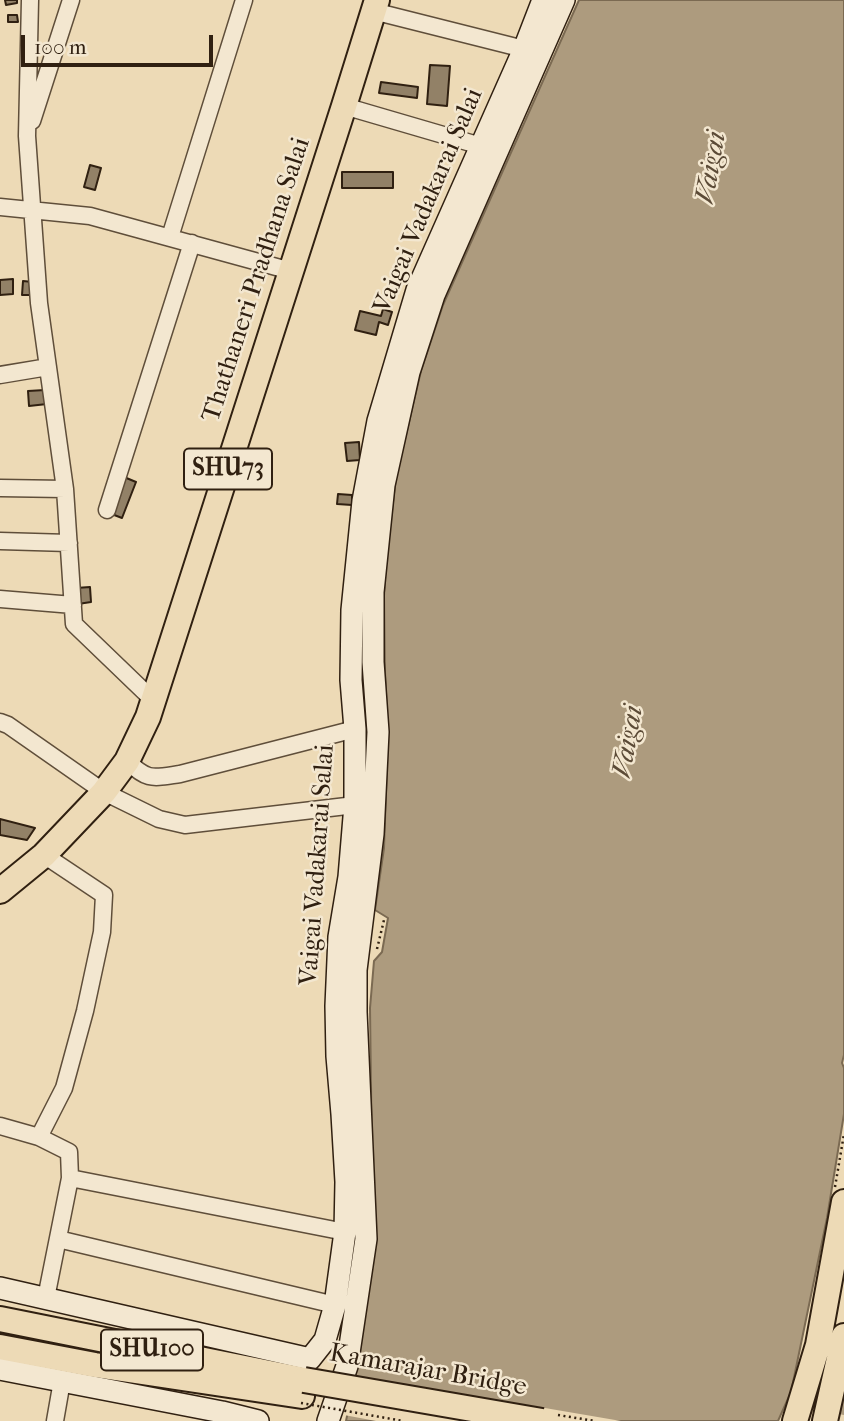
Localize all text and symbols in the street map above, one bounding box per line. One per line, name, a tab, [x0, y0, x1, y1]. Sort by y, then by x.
scale bar	[24, 21, 217, 65]
text: 100 m	[34, 35, 87, 59]
street label: Vaigai Vadakarai Salai	[367, 84, 491, 318]
water label: Vaigai	[689, 129, 735, 207]
street label: Thathaneri Pradhana Salai	[196, 134, 318, 426]
road number: SHU73	[184, 448, 272, 490]
water label: Vaigai	[606, 703, 652, 781]
street label: Vaigai Vadakarai Salai	[294, 743, 342, 987]
road number: SHU100	[101, 1330, 203, 1370]
street label: Kamarajar Bridge	[327, 1338, 529, 1404]

